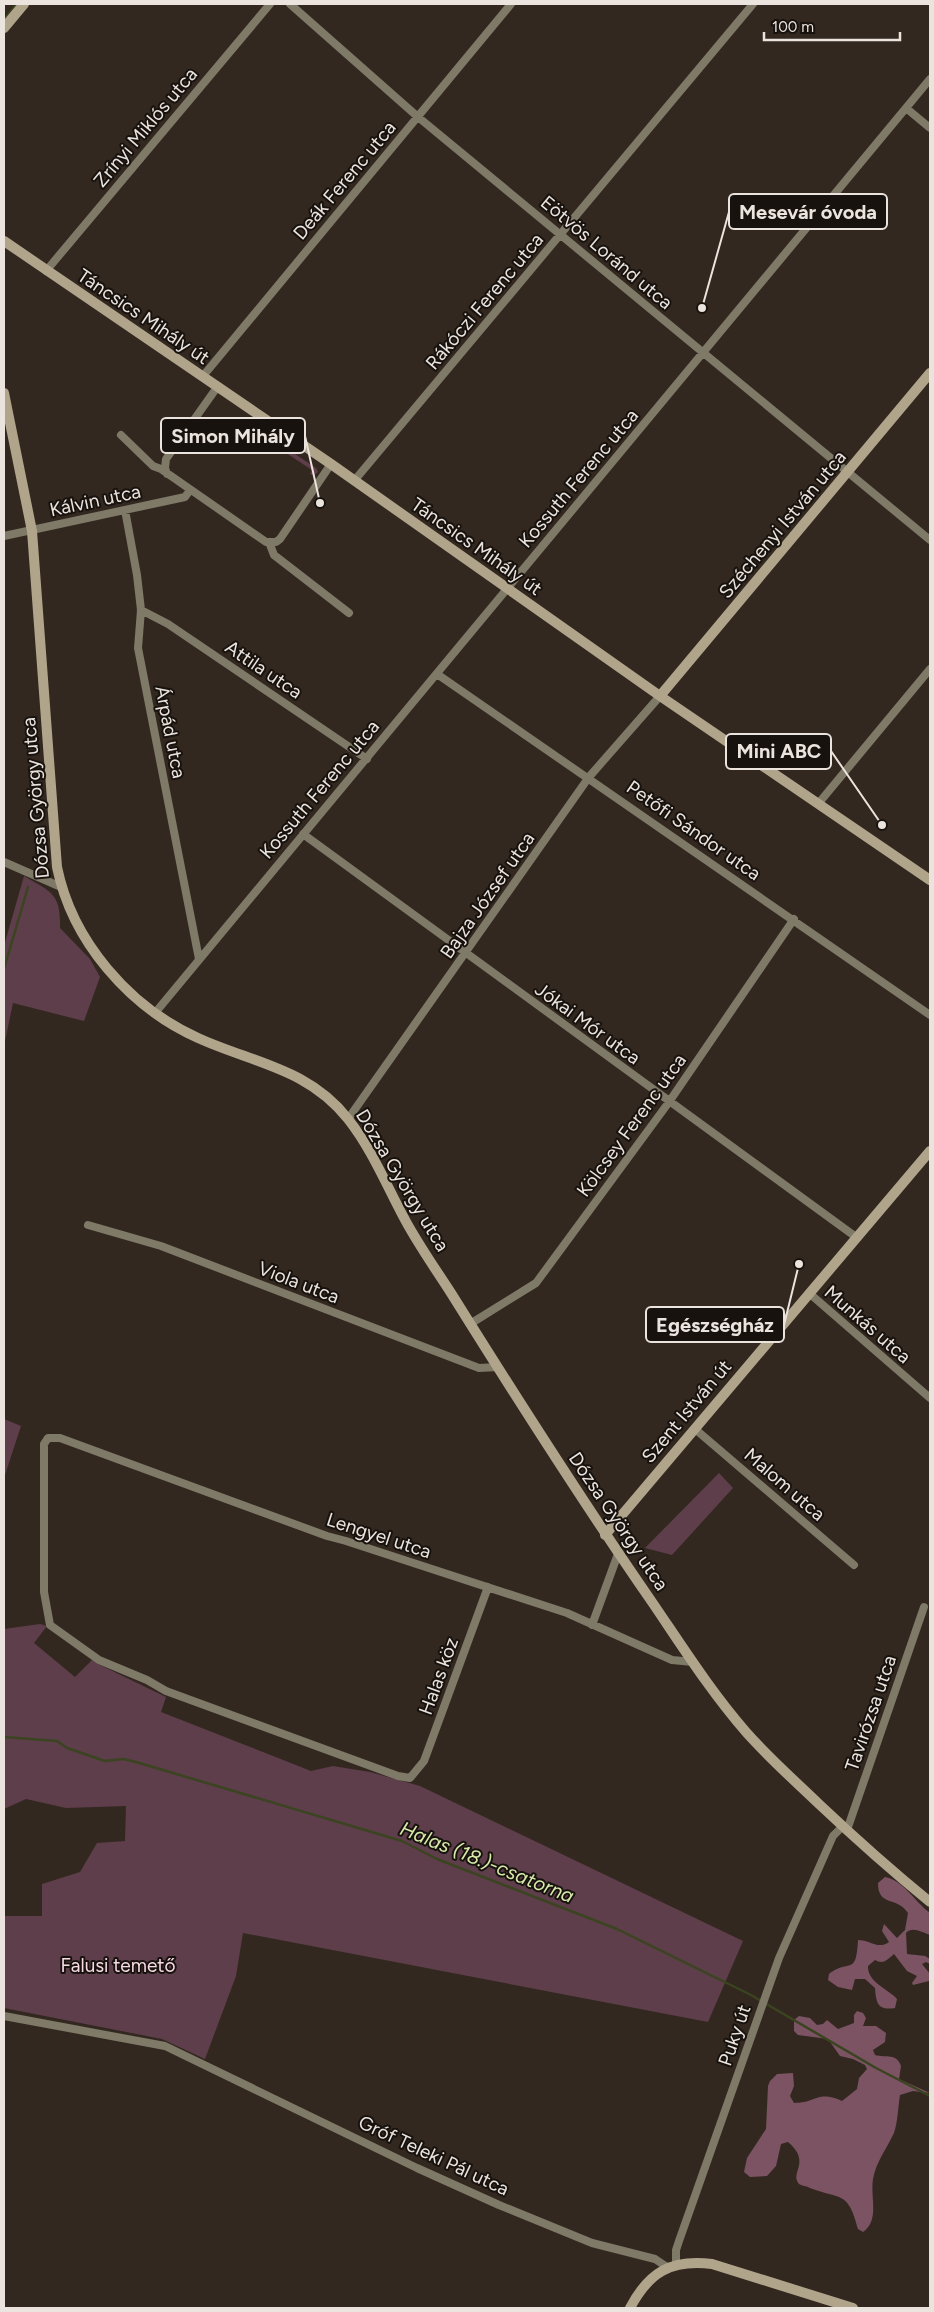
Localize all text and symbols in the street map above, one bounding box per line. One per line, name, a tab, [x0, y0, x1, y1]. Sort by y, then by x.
scale bar	[764, 10, 900, 42]
text: 100 m	[772, 18, 814, 36]
street label: Zrínyi Miklós utca	[89, 63, 202, 192]
street label: Deák Ferenc utca	[288, 116, 401, 244]
street label: Eötvös Loránd utca	[536, 191, 677, 314]
callout: Mesevár óvoda	[729, 194, 887, 229]
text: Mesevár óvoda	[739, 200, 877, 224]
street label: Rákóczi Ferenc utca	[421, 228, 548, 374]
street label: Táncsics Mihály út	[73, 264, 214, 369]
street label: Kossuth Ferenc utca	[514, 404, 643, 552]
callout: Simon Mihály	[161, 418, 305, 453]
text: Simon Mihály	[171, 424, 295, 448]
street label: Széchenyi István utca	[714, 446, 851, 603]
street label: Kálvin utca	[47, 480, 143, 521]
street label: Táncsics Mihály út	[407, 493, 547, 600]
street label: Attila utca	[221, 635, 307, 704]
street label: Árpád utca	[150, 684, 191, 780]
street label: Kossuth Ferenc utca	[255, 715, 384, 863]
street label: Dózsa György utca	[17, 716, 54, 880]
callout: Mini ABC	[726, 734, 831, 769]
text: Mini ABC	[737, 739, 821, 763]
street label: Petőfi Sándor utca	[622, 776, 765, 885]
street label: Bajza József utca	[435, 828, 540, 963]
street label: Jókai Mór utca	[531, 978, 645, 1069]
street label: Kölcsey Ferenc utca	[572, 1049, 691, 1201]
street label: Dózsa György utca	[351, 1105, 454, 1256]
street label: Viola utca	[255, 1257, 343, 1308]
street label: Munkás utca	[820, 1281, 916, 1368]
callout: Egészségház	[646, 1307, 784, 1342]
text: Egészségház	[656, 1313, 774, 1337]
street label: Szent István út	[637, 1355, 736, 1468]
street label: Malom utca	[740, 1443, 830, 1526]
street label: Dózsa György utca	[564, 1448, 673, 1595]
street label: Lengyel utca	[324, 1508, 434, 1563]
street label: Halas köz	[414, 1634, 463, 1718]
street label: Tavirózsa utca	[840, 1652, 901, 1774]
water label: Halas (18.)-csatorna	[397, 1816, 578, 1908]
park label: Falusi temető	[61, 1954, 175, 1977]
street label: Puky út	[713, 2002, 756, 2069]
street label: Gróf Teleki Pál utca	[355, 2111, 513, 2200]

